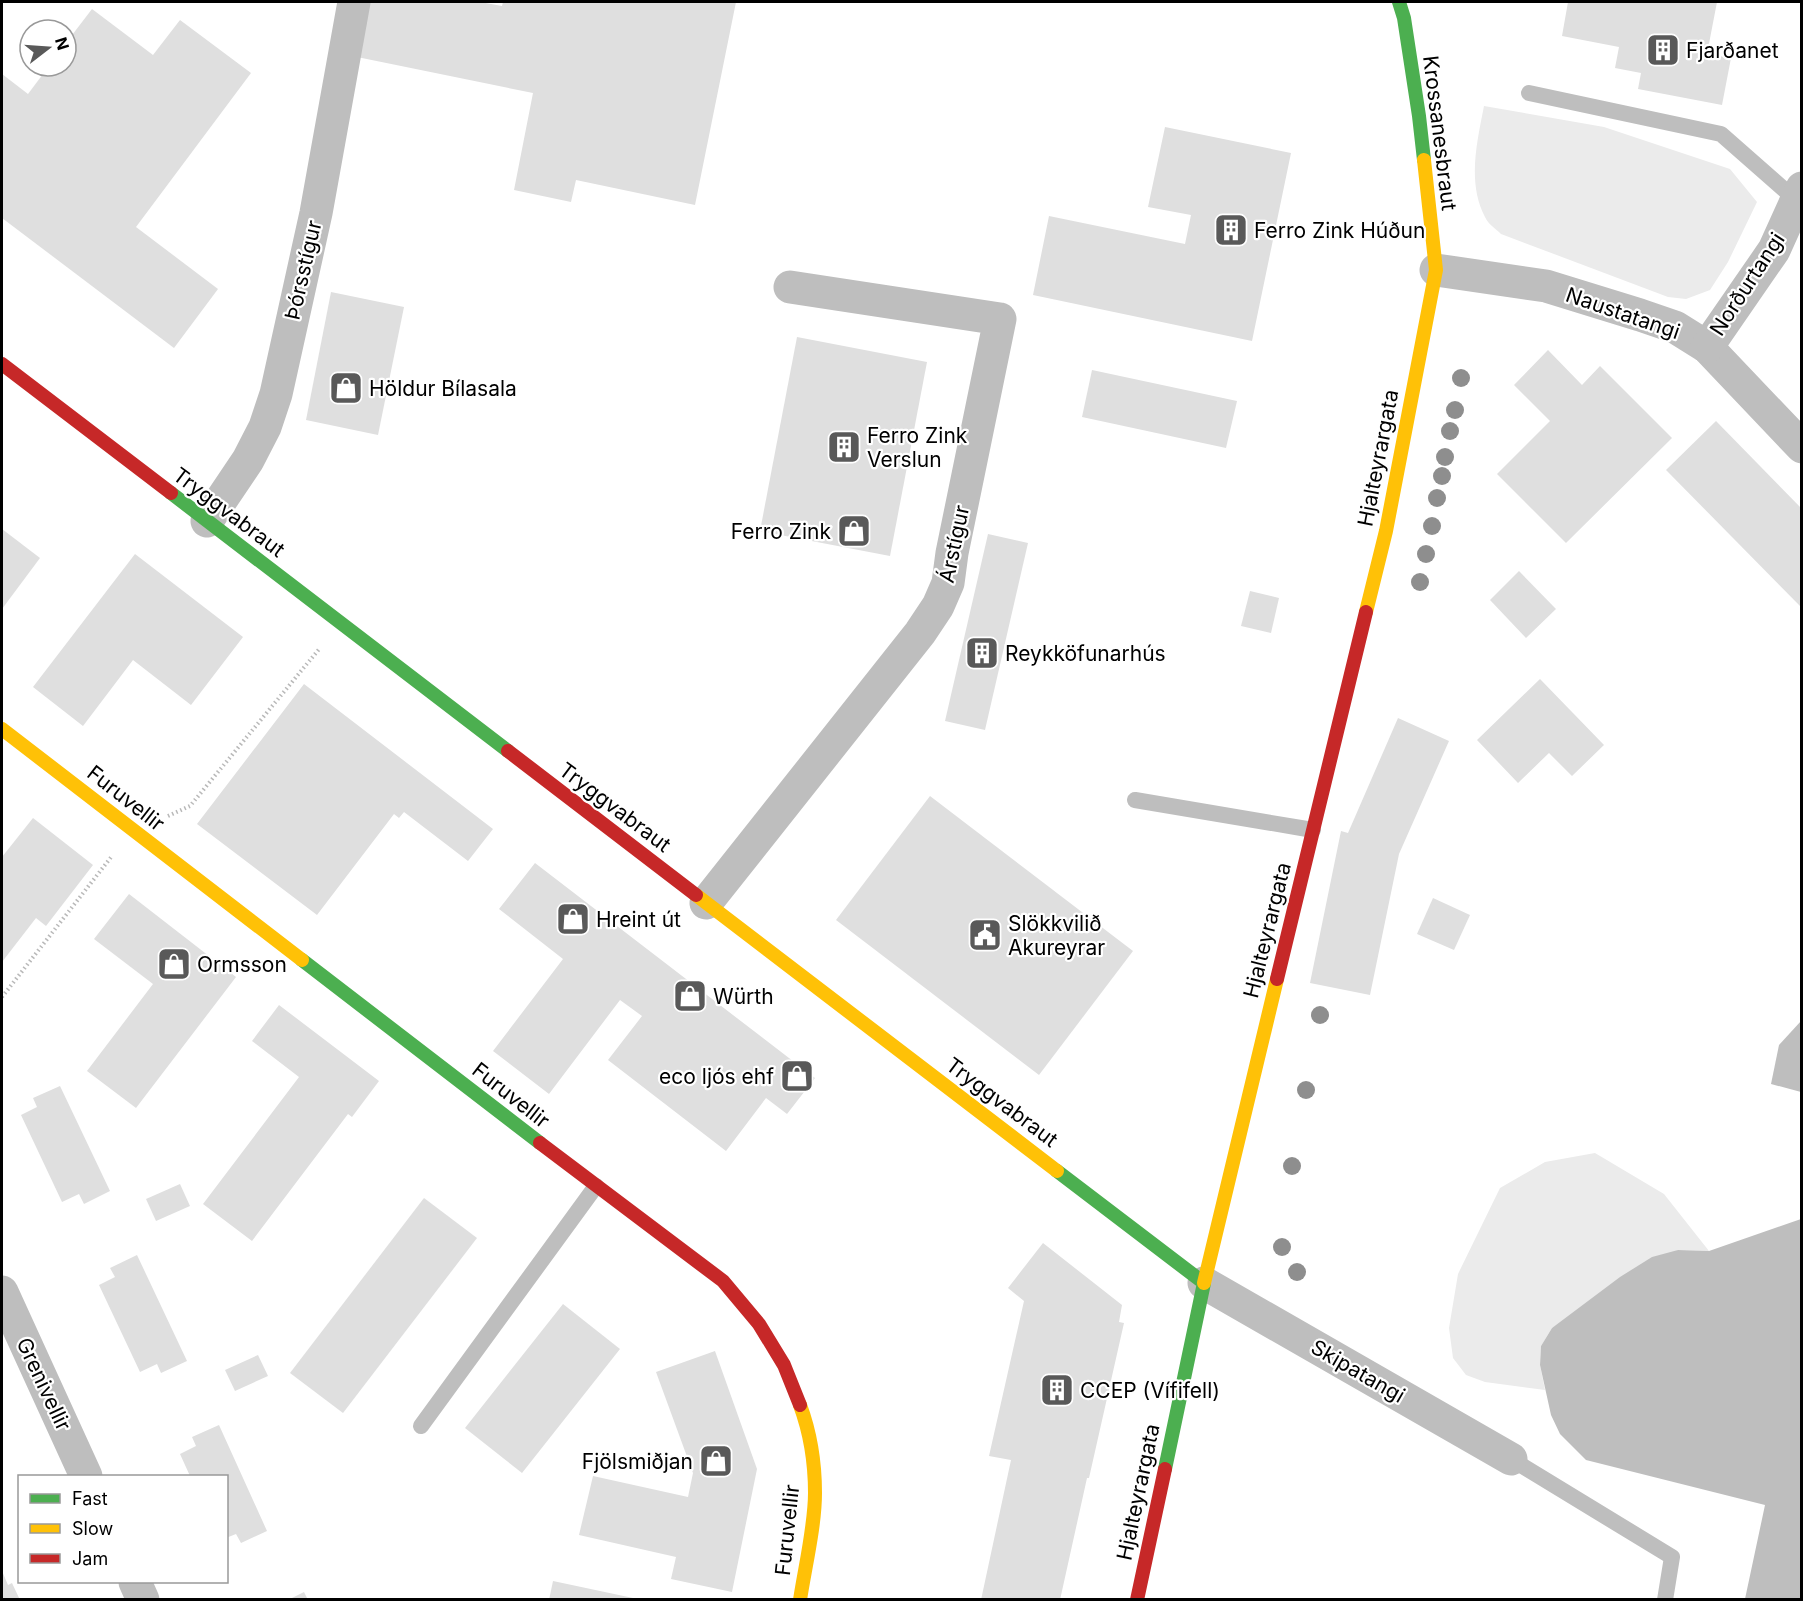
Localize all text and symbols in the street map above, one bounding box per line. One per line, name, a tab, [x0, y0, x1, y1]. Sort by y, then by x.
north arrow	[18, 18, 78, 78]
building icon: Fjarðanet	[1645, 32, 1681, 68]
text: N	[51, 35, 74, 52]
place label: Fjarðanet	[1686, 38, 1779, 63]
street label: Krossanesbraut	[1418, 54, 1462, 212]
building icon: Ferro Zink Húðun	[1213, 212, 1249, 248]
street label: Þórsstígur	[279, 218, 327, 322]
place label: Ferro Zink Húðun	[1254, 218, 1425, 243]
street label: Norðurtangi	[1704, 228, 1790, 340]
street label: Naustatangi	[1563, 282, 1683, 344]
shop icon: Höldur Bílasala	[328, 370, 364, 406]
place label: Höldur Bílasala	[369, 376, 517, 401]
street label: Hjalteyrargata	[1352, 387, 1404, 529]
place label: Ferro Zink Verslun	[867, 423, 968, 472]
building icon: Ferro Zink Verslun	[826, 429, 862, 465]
street label: Tryggvabraut	[168, 462, 290, 562]
street label: Árstígur	[933, 503, 974, 585]
shop icon: Ferro Zink	[836, 513, 872, 549]
place label: Ferro Zink	[731, 519, 831, 544]
building icon: Reykköfunarhús	[964, 635, 1000, 671]
place label: Reykköfunarhús	[1005, 641, 1166, 666]
street label: Tryggvabraut	[554, 757, 676, 857]
street label: Furuvellir	[82, 760, 170, 836]
street label: Hjalteyrargata	[1238, 860, 1296, 1000]
shop icon: Hreint út	[555, 901, 591, 937]
place label: Hreint út	[596, 907, 681, 932]
place label: Slökkvilið Akureyrar	[1008, 911, 1105, 960]
public building icon: Slökkvilið Akureyrar	[967, 917, 1003, 953]
shop icon: Ormsson	[156, 946, 192, 982]
place label: Ormsson	[197, 952, 287, 977]
shop icon: Würth	[672, 978, 708, 1014]
place label: Würth	[713, 984, 774, 1009]
street label: Tryggvabraut	[941, 1052, 1063, 1152]
street label: Furuvellir	[467, 1057, 555, 1133]
shop icon: eco ljós ehf	[779, 1058, 815, 1094]
place label: eco ljós ehf	[659, 1064, 774, 1089]
street label: Grenivellir	[12, 1334, 76, 1435]
street label: Skipatangi	[1307, 1334, 1409, 1408]
building icon: CCEP (Vífifell)	[1039, 1372, 1075, 1408]
place label: CCEP (Vífifell)	[1080, 1378, 1220, 1403]
street label: Hjalteyrargata	[1111, 1421, 1165, 1563]
shop icon: Fjölsmiðjan	[698, 1443, 734, 1479]
place label: Fjölsmiðjan	[582, 1449, 693, 1474]
legend	[18, 1475, 228, 1583]
street label: Furuvellir	[770, 1483, 804, 1577]
text: Fast	[72, 1488, 108, 1509]
text: Slow	[72, 1518, 113, 1539]
text: Jam	[72, 1548, 108, 1569]

